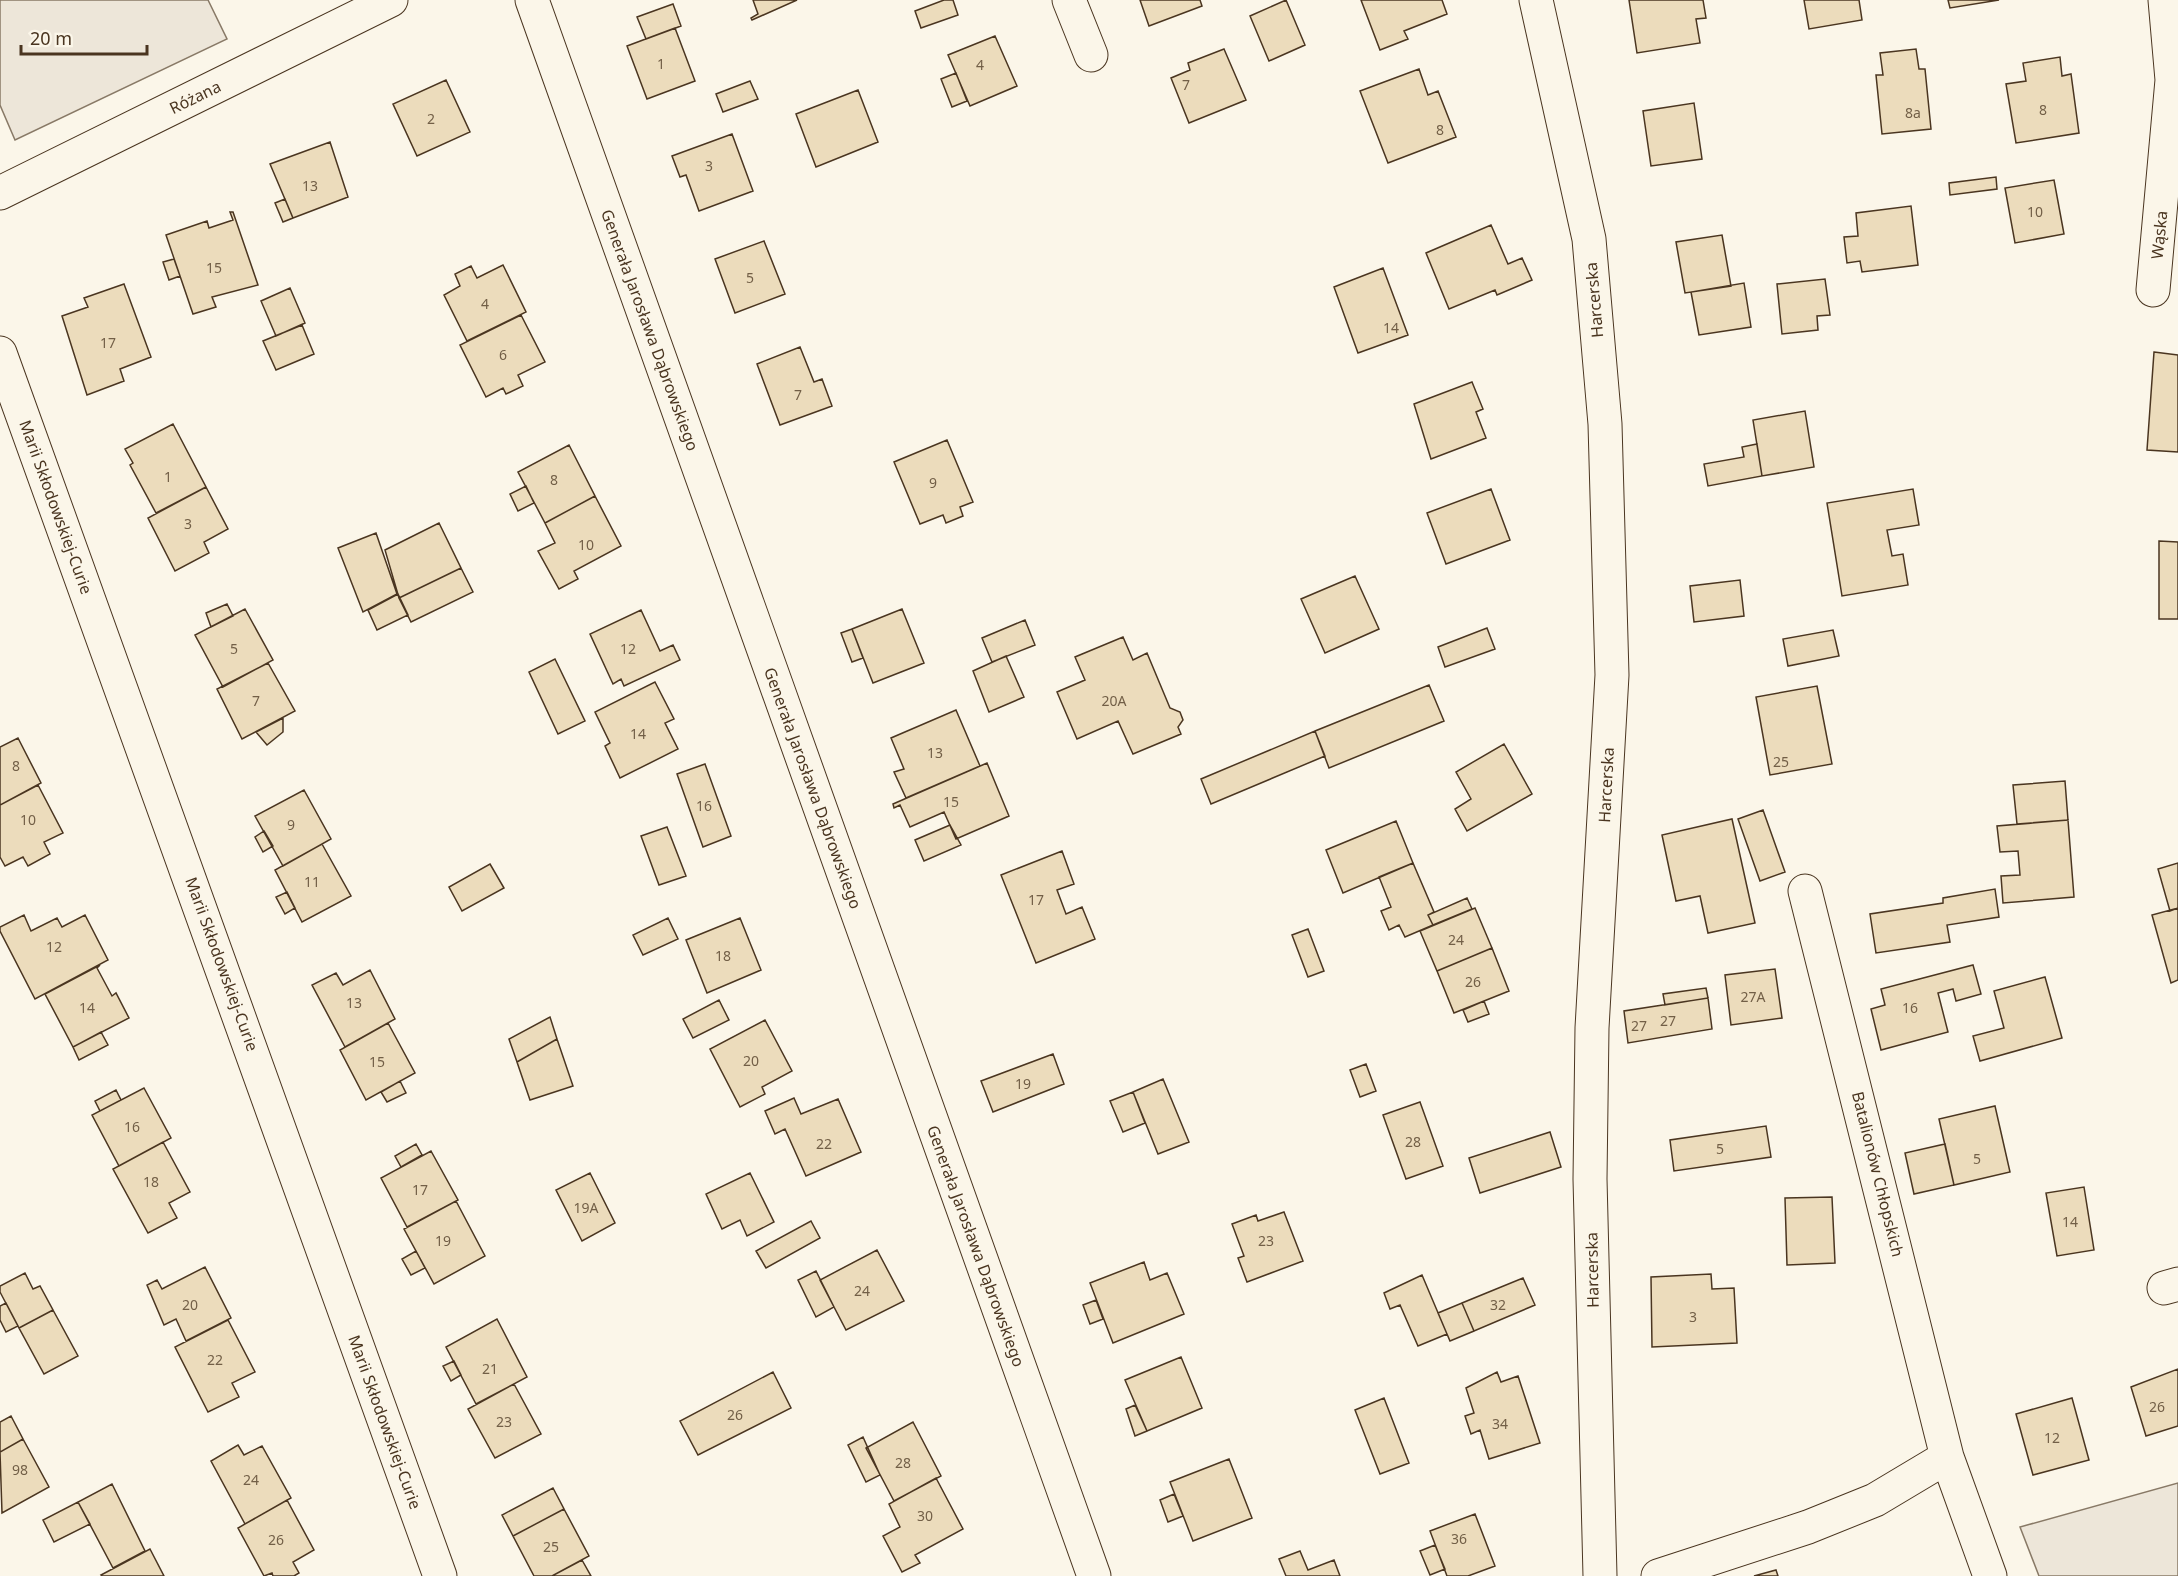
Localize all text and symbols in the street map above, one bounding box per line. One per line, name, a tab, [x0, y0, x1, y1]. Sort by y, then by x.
scale bar	[21, 18, 147, 56]
text: 20 m	[30, 26, 72, 50]
house number: 1	[657, 54, 665, 73]
house number: 4	[976, 55, 984, 74]
street label: Różana	[166, 75, 224, 119]
house number: 7	[1182, 75, 1190, 94]
house number: 8	[2039, 100, 2047, 119]
house number: 8a	[1905, 103, 1921, 122]
house number: 2	[427, 109, 435, 128]
house number: 8	[1436, 120, 1444, 139]
house number: 3	[705, 156, 713, 175]
house number: 13	[302, 176, 318, 195]
house number: 10	[2027, 202, 2043, 221]
street label: Generała Jarosława Dąbrowskiego	[596, 206, 704, 454]
street label: Wąska	[2146, 210, 2172, 260]
house number: 15	[206, 258, 222, 277]
street label: Harcerska	[1580, 261, 1608, 339]
house number: 5	[746, 268, 754, 287]
house number: 4	[481, 294, 489, 313]
house number: 14	[1383, 318, 1399, 337]
house number: 17	[100, 333, 116, 352]
house number: 6	[499, 345, 507, 364]
house number: 7	[794, 385, 802, 404]
street label: Marii Skłodowskiej-Curie	[14, 417, 98, 597]
house number: 1	[164, 467, 172, 486]
house number: 8	[550, 470, 558, 489]
house number: 9	[929, 473, 937, 492]
house number: 3	[184, 514, 192, 533]
house number: 10	[578, 535, 594, 554]
house number: 5	[230, 639, 238, 658]
house number: 12	[620, 639, 636, 658]
street label: Generała Jarosława Dąbrowskiego	[759, 664, 867, 912]
house number: 7	[252, 691, 260, 710]
house number: 20A	[1102, 691, 1127, 710]
house number: 14	[630, 724, 646, 743]
house number: 13	[927, 743, 943, 762]
street label: Harcerska	[1593, 747, 1619, 823]
house number: 25	[1773, 752, 1789, 771]
house number: 8	[12, 756, 20, 775]
house number: 15	[943, 792, 959, 811]
house number: 16	[696, 796, 712, 815]
house number: 10	[20, 810, 36, 829]
house number: 9	[287, 815, 295, 834]
house number: 11	[304, 872, 320, 891]
street label: Marii Skłodowskiej-Curie	[180, 874, 264, 1054]
house number: 17	[1028, 890, 1044, 909]
house number: 24	[1448, 930, 1464, 949]
house number: 12	[46, 937, 62, 956]
house number: 18	[715, 946, 731, 965]
house number: 26	[1465, 972, 1481, 991]
house number: 27A	[1741, 987, 1766, 1006]
house number: 13	[346, 993, 362, 1012]
house number: 14	[79, 998, 95, 1017]
house number: 16	[1902, 998, 1918, 1017]
house number: 27	[1660, 1011, 1676, 1030]
house number: 27	[1631, 1016, 1647, 1035]
house number: 20	[743, 1051, 759, 1070]
house number: 15	[369, 1052, 385, 1071]
house number: 19	[1015, 1074, 1031, 1093]
street label: Batalionów Chłopskich	[1847, 1089, 1909, 1259]
house number: 16	[124, 1117, 140, 1136]
street label: Generała Jarosława Dąbrowskiego	[922, 1122, 1030, 1370]
house number: 28	[1405, 1132, 1421, 1151]
house number: 22	[816, 1134, 832, 1153]
house number: 5	[1716, 1139, 1724, 1158]
house number: 5	[1973, 1149, 1981, 1168]
house number: 18	[143, 1172, 159, 1191]
house number: 17	[412, 1180, 428, 1199]
house number: 19A	[574, 1198, 599, 1217]
house number: 14	[2062, 1212, 2078, 1231]
house number: 19	[435, 1231, 451, 1250]
house number: 23	[1258, 1231, 1274, 1250]
street label: Harcerska	[1580, 1232, 1604, 1308]
house number: 24	[854, 1281, 870, 1300]
house number: 20	[182, 1295, 198, 1314]
house number: 32	[1490, 1295, 1506, 1314]
house number: 3	[1689, 1307, 1697, 1326]
street label: Marii Skłodowskiej-Curie	[343, 1332, 427, 1512]
house number: 22	[207, 1350, 223, 1369]
house number: 21	[482, 1359, 498, 1378]
house number: 26	[2149, 1397, 2165, 1416]
house number: 26	[727, 1405, 743, 1424]
house number: 23	[496, 1412, 512, 1431]
house number: 34	[1492, 1414, 1508, 1433]
house number: 12	[2044, 1428, 2060, 1447]
house number: 28	[895, 1453, 911, 1472]
house number: 98	[12, 1460, 28, 1479]
house number: 24	[243, 1470, 259, 1489]
house number: 30	[917, 1506, 933, 1525]
house number: 36	[1451, 1529, 1467, 1548]
house number: 26	[268, 1530, 284, 1549]
house number: 25	[543, 1537, 559, 1556]

